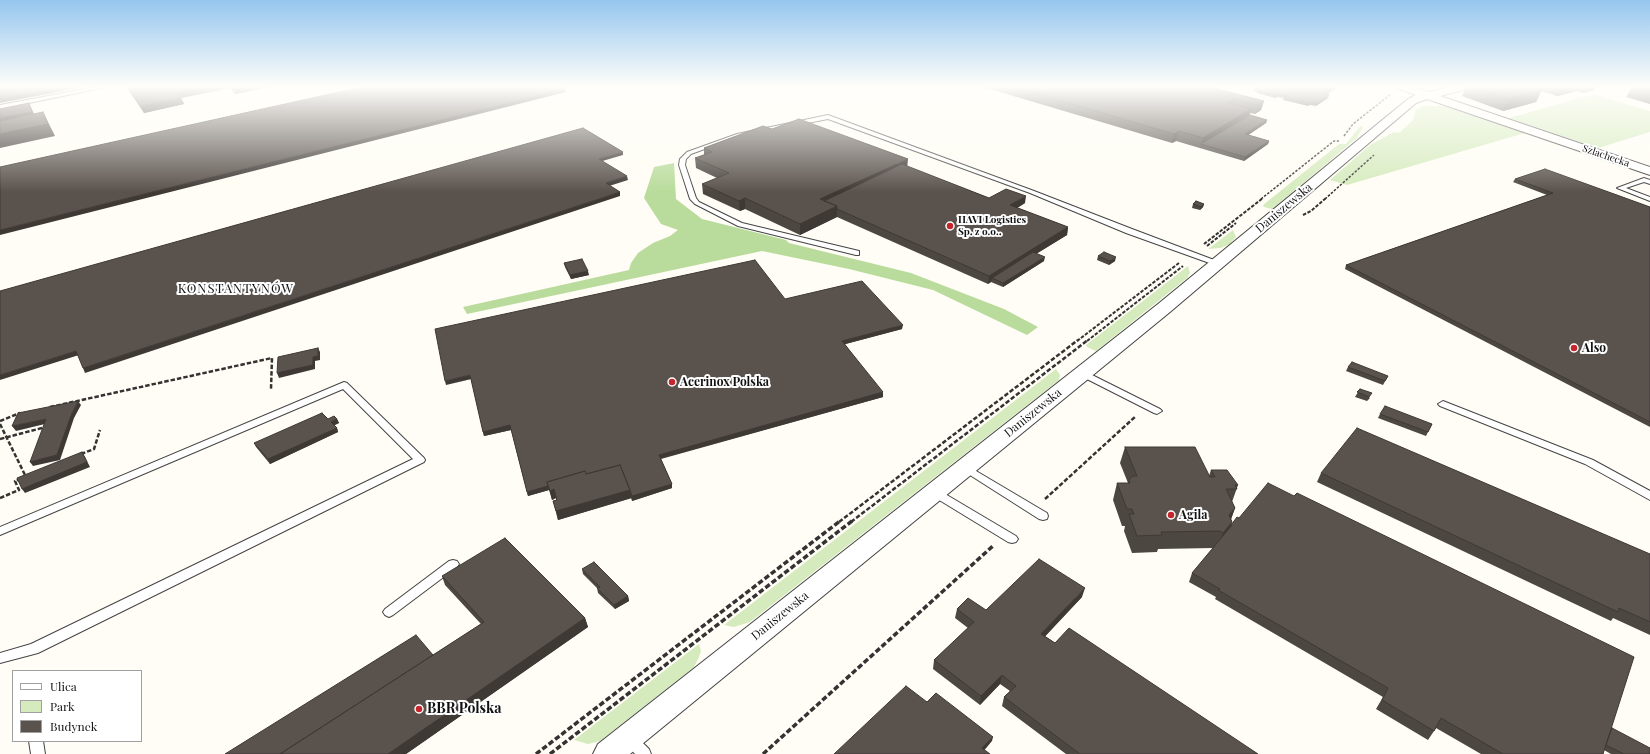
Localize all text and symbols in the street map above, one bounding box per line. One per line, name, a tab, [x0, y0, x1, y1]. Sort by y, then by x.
street label: Szlachecka	[1581, 142, 1631, 170]
street label: Daniszewska	[1253, 180, 1315, 236]
place label: HAVI Logistics Sp. z o.o..	[958, 214, 1026, 238]
marker: HAVI Logistics Sp. z o.o..	[945, 221, 955, 231]
district label: KONSTANTYNÓW	[178, 281, 294, 297]
place label: Also	[1582, 341, 1606, 355]
marker: Also	[1569, 343, 1579, 353]
place label: Acerinox Polska	[680, 375, 769, 389]
marker: Acerinox Polska	[667, 377, 677, 387]
street label: Daniszewska	[1002, 386, 1064, 440]
place label: Agila	[1179, 508, 1207, 522]
marker: Agila	[1166, 510, 1176, 520]
street label: Daniszewska	[749, 589, 811, 643]
legend	[12, 670, 142, 742]
text: Ulica	[50, 678, 77, 694]
text: Park	[50, 698, 75, 714]
place label: BBR Polska	[427, 701, 501, 717]
marker: BBR Polska	[414, 704, 424, 714]
text: Budynek	[50, 718, 97, 734]

